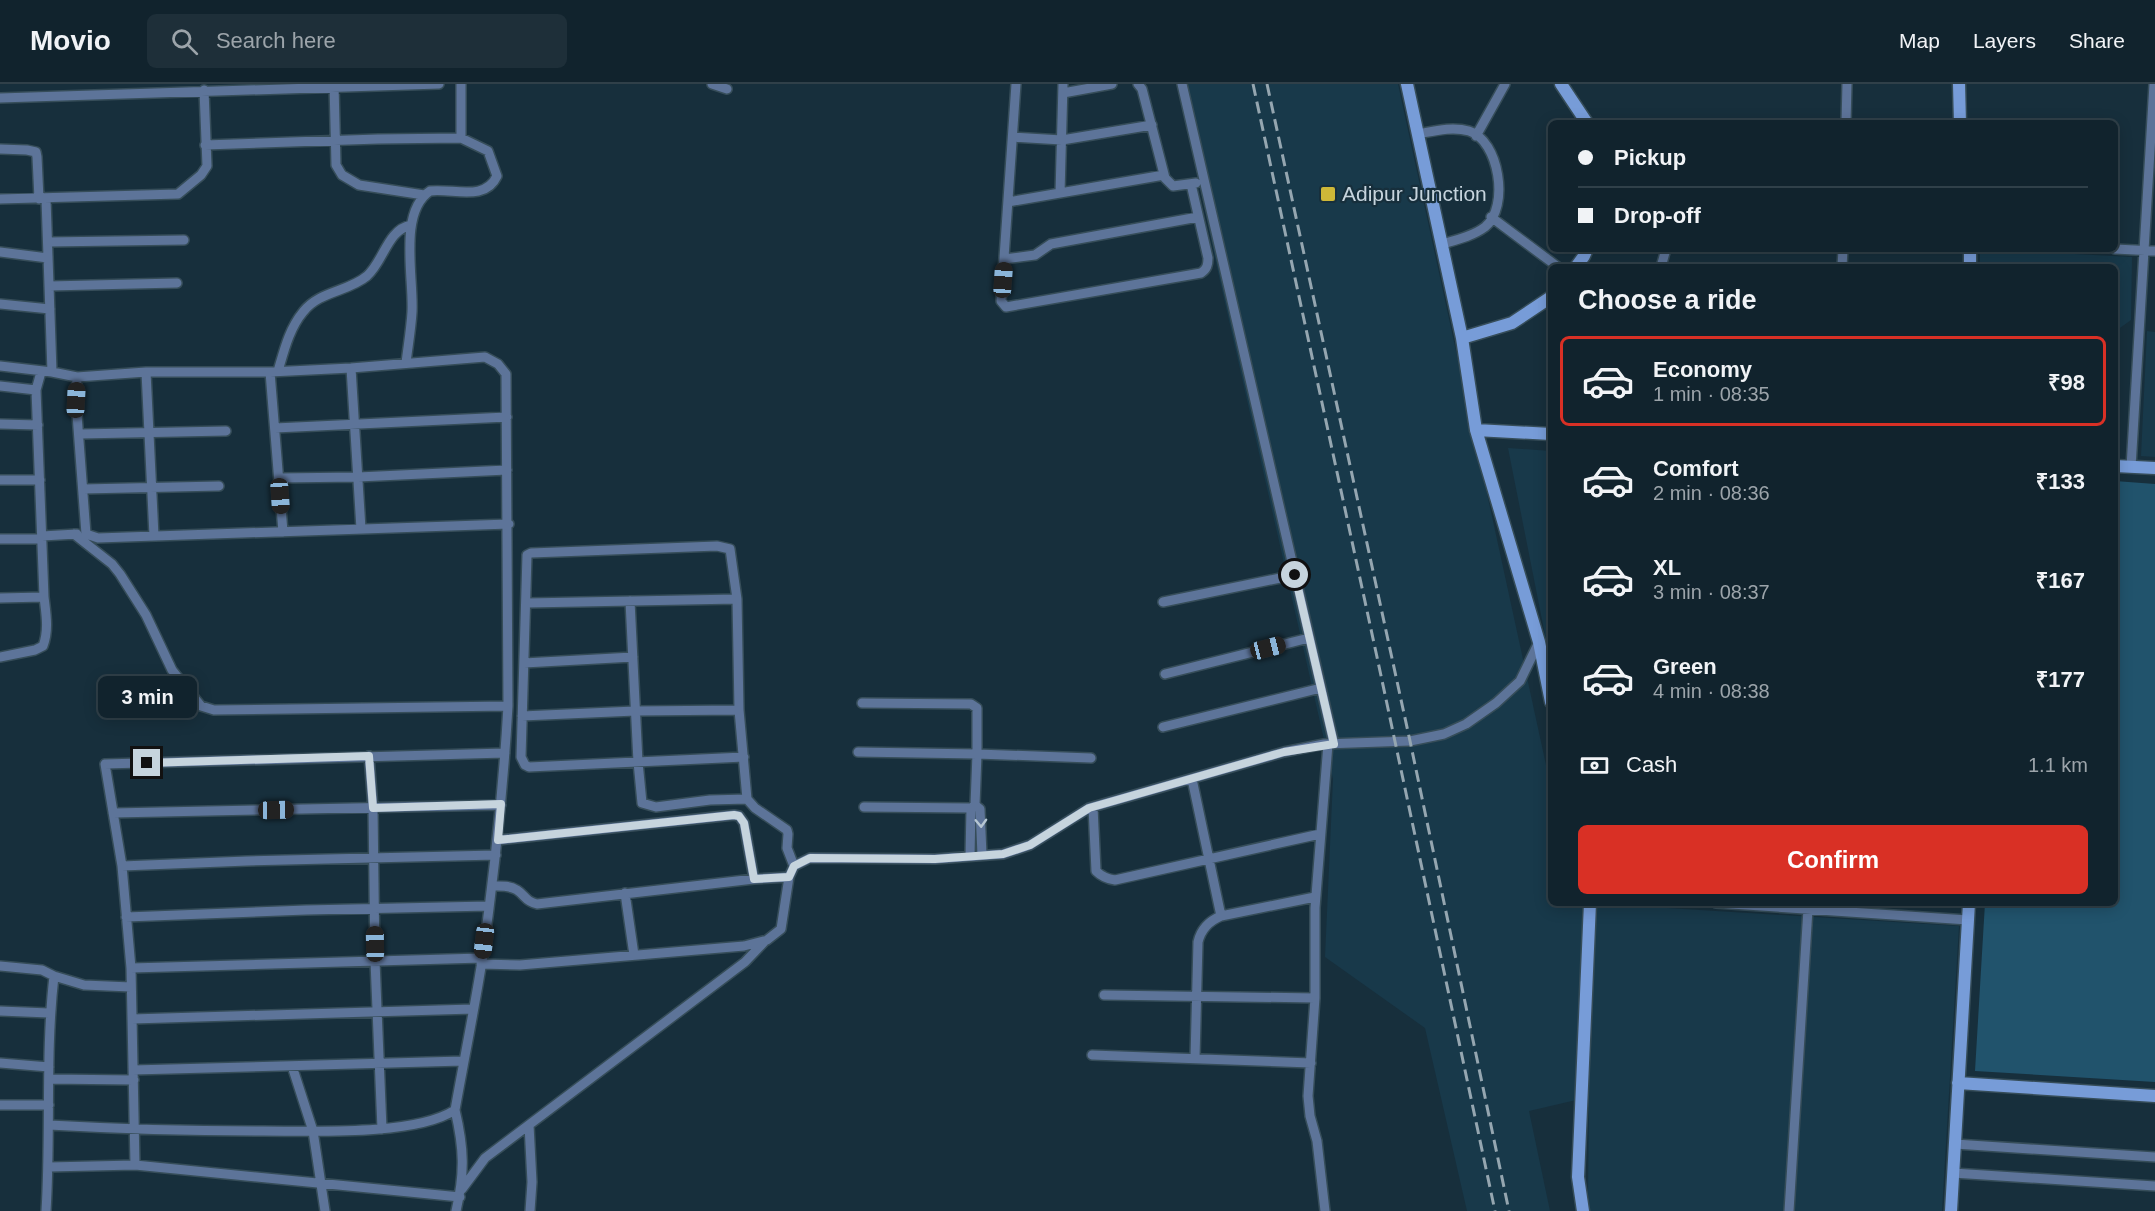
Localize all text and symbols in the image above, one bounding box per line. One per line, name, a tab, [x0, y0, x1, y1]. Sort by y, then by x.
search box	[147, 14, 567, 68]
text: Movio	[30, 25, 111, 56]
icon: search	[168, 25, 201, 58]
text: Search here	[216, 28, 336, 53]
text: Map	[1899, 29, 1940, 52]
text: Layers	[1973, 29, 2036, 52]
text: Share	[2069, 29, 2125, 52]
text: Pickup	[1614, 145, 1686, 170]
place label: Adipur Junction	[1342, 182, 1487, 205]
marker: Adipur Junction	[1319, 185, 1337, 203]
text: Drop-off	[1614, 203, 1701, 228]
car	[993, 261, 1013, 299]
text: Choose a ride	[1578, 285, 1757, 315]
icon: car	[1581, 354, 1635, 408]
text: Economy	[1653, 357, 1752, 382]
text: ₹98	[2048, 370, 2085, 395]
car	[66, 382, 86, 418]
text: 1 min · 08:35	[1653, 383, 1770, 405]
icon: car	[1581, 453, 1635, 507]
text: Comfort	[1653, 456, 1739, 481]
text: ₹133	[2036, 469, 2085, 494]
car	[270, 477, 290, 515]
text: 2 min · 08:36	[1653, 482, 1770, 504]
icon: car	[1581, 552, 1635, 606]
text: XL	[1653, 555, 1681, 580]
route start	[1281, 561, 1308, 588]
text: ₹167	[2036, 568, 2085, 593]
text: 3 min · 08:37	[1653, 581, 1770, 603]
car	[1248, 635, 1288, 661]
icon: car	[1581, 651, 1635, 705]
text: Green	[1653, 654, 1717, 679]
text: ₹177	[2036, 667, 2085, 692]
callout: 3 min	[98, 676, 196, 718]
text: 4 min · 08:38	[1653, 680, 1770, 702]
text: 3 min	[121, 686, 174, 708]
route end	[133, 749, 160, 776]
icon: cash	[1578, 749, 1611, 782]
text: Cash	[1626, 752, 1677, 777]
text: 1.1 km	[2028, 754, 2088, 776]
car	[258, 801, 294, 819]
one-way arrow	[974, 819, 987, 828]
button: Confirm	[1578, 825, 2088, 894]
car	[473, 922, 495, 960]
car	[366, 926, 384, 962]

